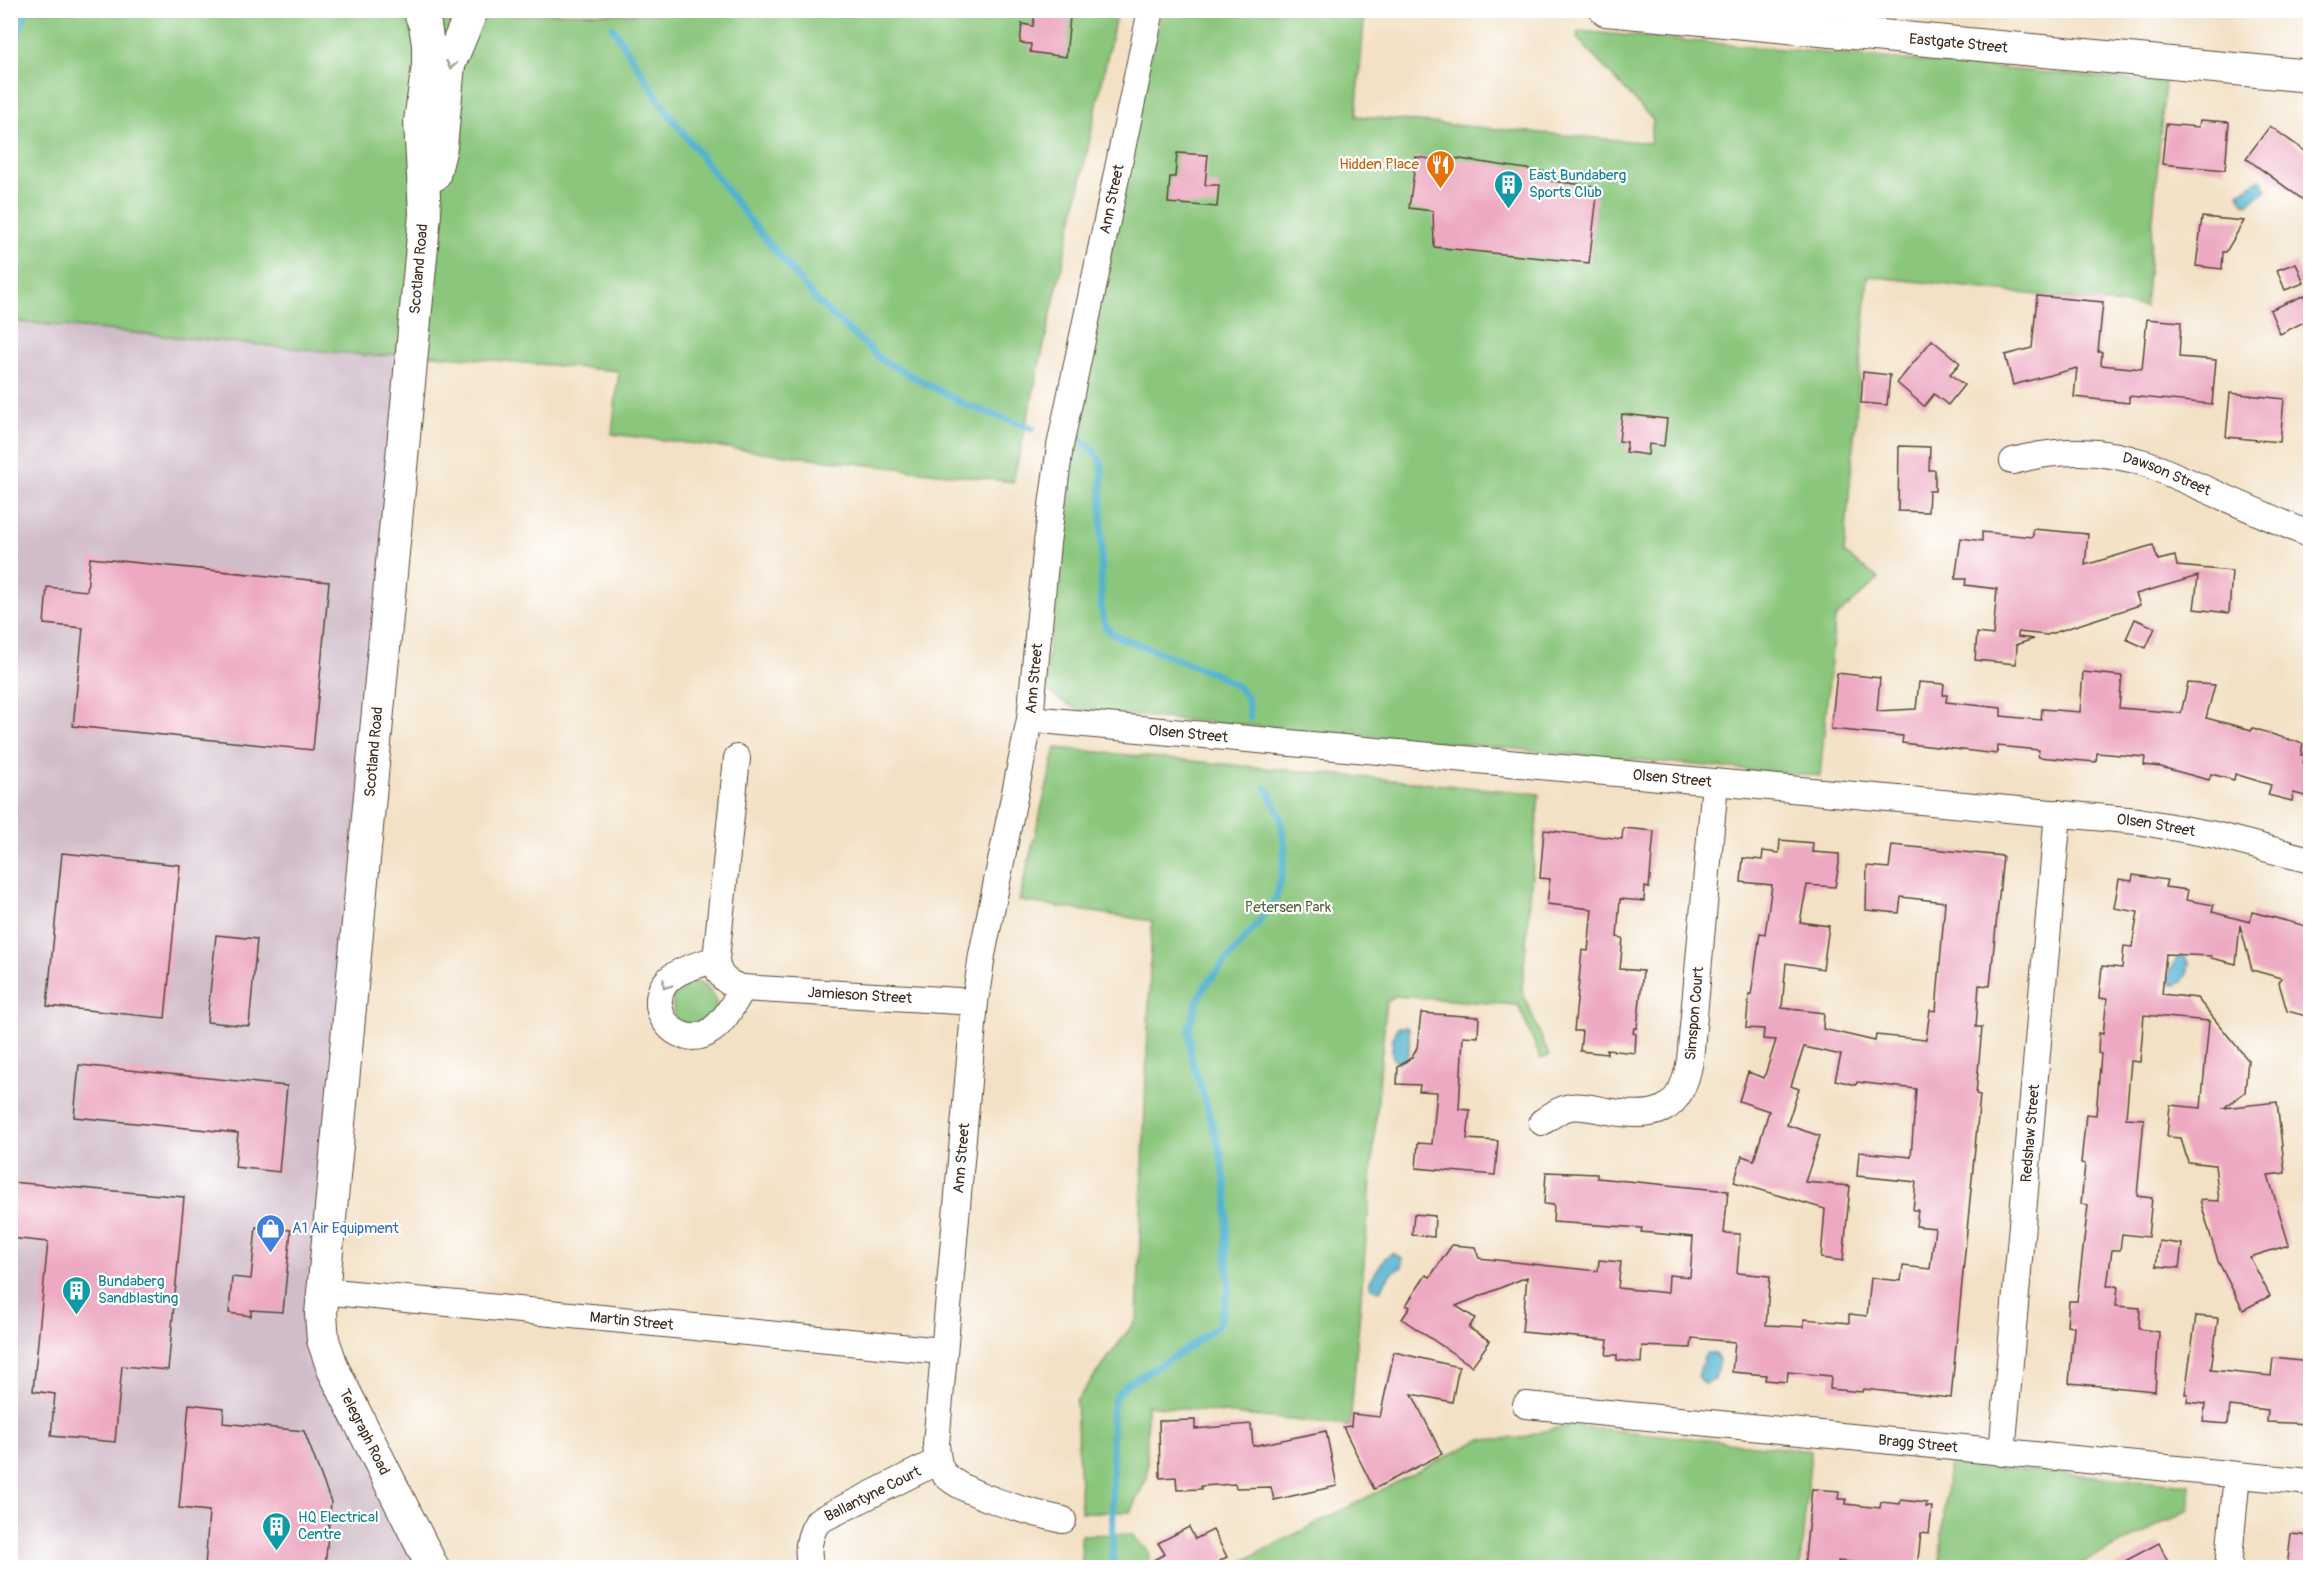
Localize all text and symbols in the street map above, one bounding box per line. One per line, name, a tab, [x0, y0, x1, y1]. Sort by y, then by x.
street label: Eastgate Street	[1908, 29, 2010, 57]
one-way arrow	[445, 59, 458, 69]
restaurant icon: Hidden Place	[1424, 148, 1456, 190]
place label: Hidden Place	[1339, 155, 1420, 174]
street label: Ann Street	[1095, 162, 1128, 236]
place label: East Bundaberg Sports Club	[1529, 166, 1626, 202]
building icon: East Bundaberg Sports Club	[1492, 168, 1524, 210]
street label: Scotland Road	[406, 223, 432, 315]
street label: Dawson Street	[2121, 448, 2215, 500]
street label: Ann Street	[1021, 641, 1047, 714]
street label: Scotland Road	[361, 706, 387, 798]
street label: Olsen Street	[1148, 720, 1230, 747]
street label: Olsen Street	[1632, 765, 1714, 791]
street label: Olsen Street	[2116, 810, 2198, 841]
park label: Petersen Park	[1245, 898, 1332, 917]
street label: Simspon Court	[1681, 965, 1708, 1061]
one-way arrow	[662, 978, 673, 989]
street label: Jamieson Street	[807, 982, 914, 1008]
street label: Redshaw Street	[2016, 1082, 2044, 1183]
street label: Ann Street	[949, 1121, 974, 1194]
shop icon: A1 Air Equipment	[255, 1212, 287, 1254]
place label: A1 Air Equipment	[292, 1219, 400, 1238]
place label: Bundaberg Sandblasting	[98, 1272, 178, 1308]
building icon: Bundaberg Sandblasting	[61, 1274, 93, 1316]
street label: Martin Street	[589, 1307, 675, 1335]
street label: Telegraph Road	[335, 1385, 394, 1478]
street label: Bragg Street	[1877, 1430, 1960, 1457]
street label: Ballantyne Court	[821, 1461, 925, 1526]
place label: HQ Electrical Centre	[298, 1508, 379, 1544]
building icon: HQ Electrical Centre	[261, 1510, 293, 1552]

